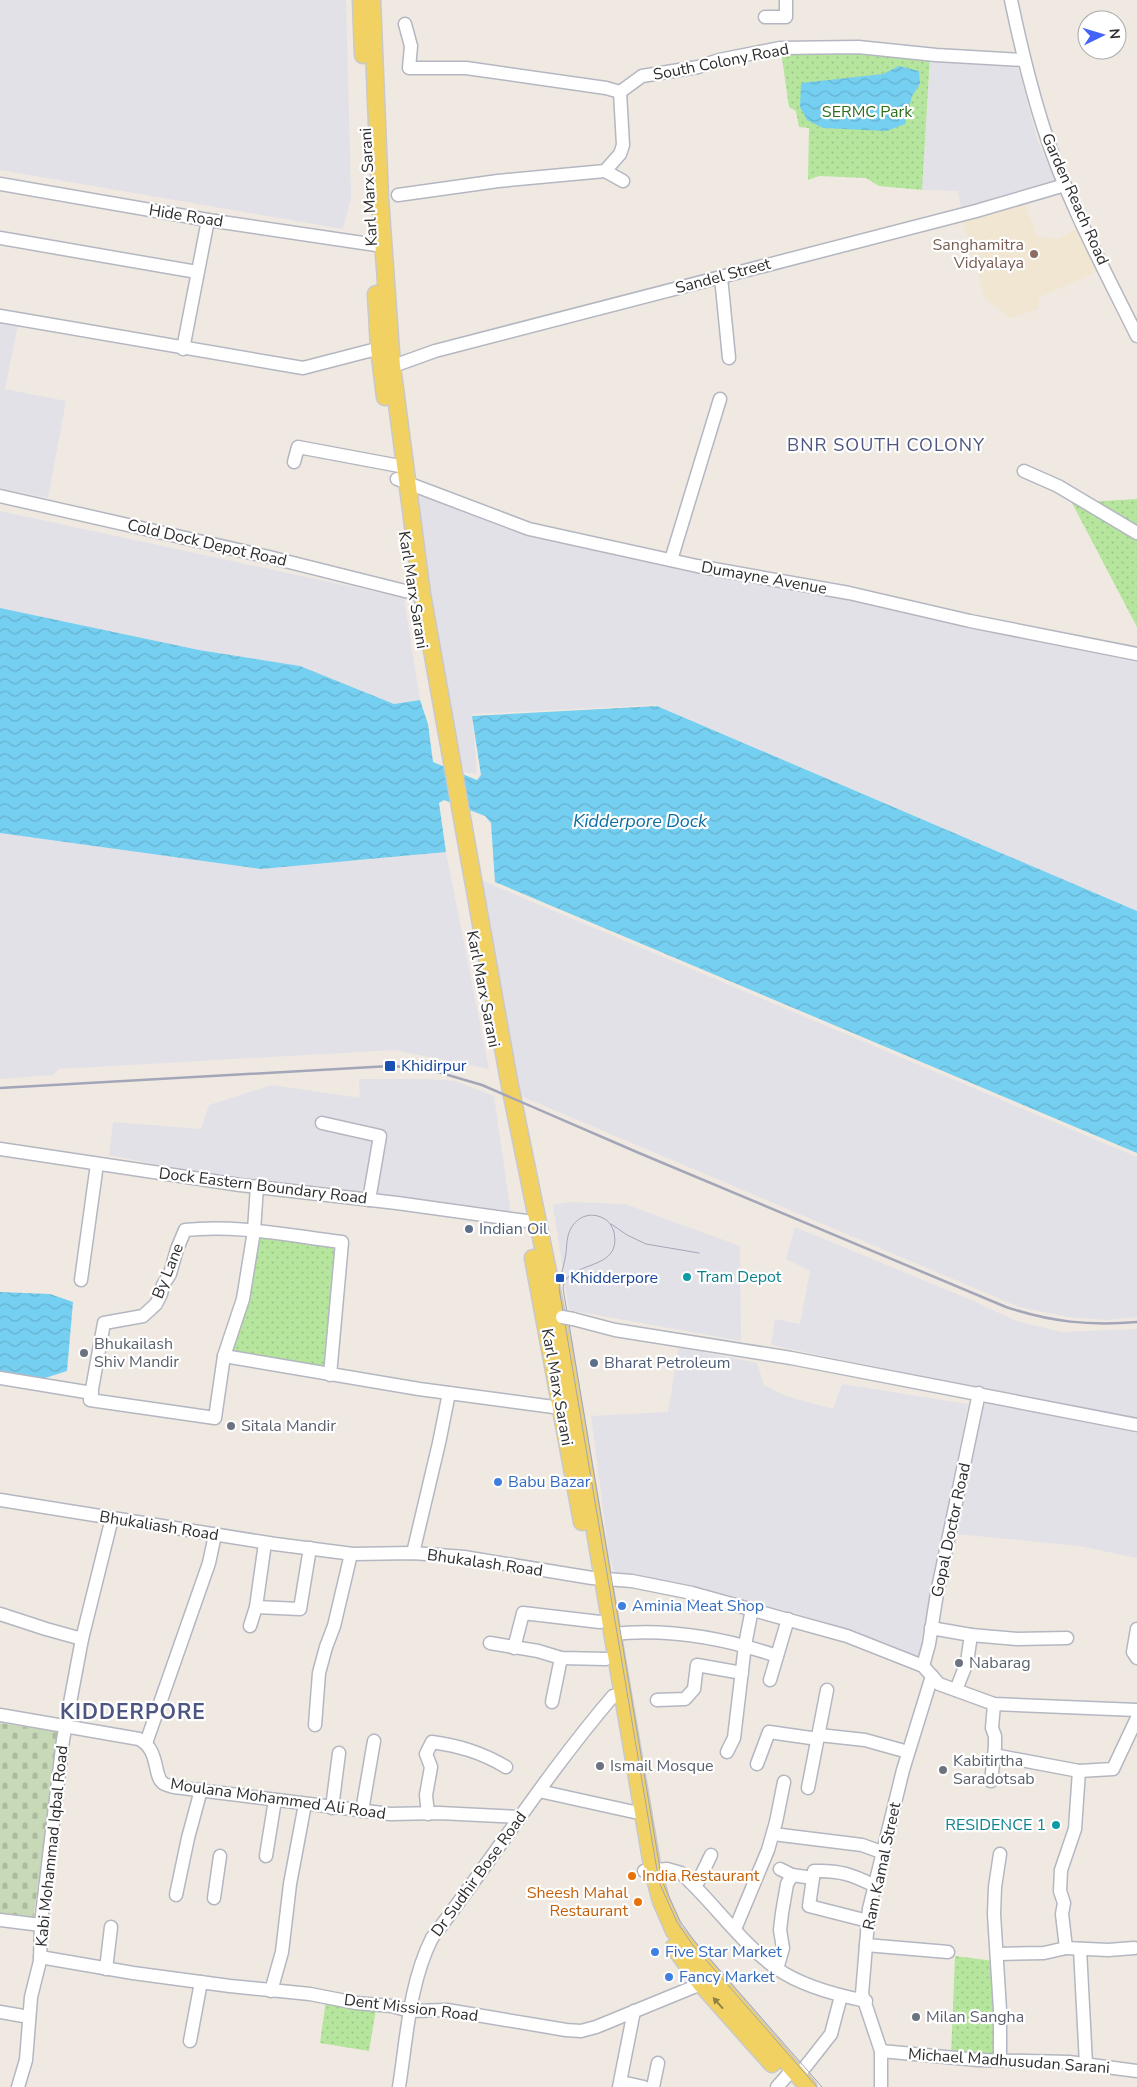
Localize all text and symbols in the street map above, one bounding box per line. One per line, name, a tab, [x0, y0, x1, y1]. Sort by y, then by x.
north arrow	[1077, 10, 1127, 60]
text: N	[1105, 28, 1124, 40]
street label: South Colony Road	[651, 38, 791, 86]
park label: SERMC Park	[822, 101, 913, 123]
street label: Karl Marx Sarani	[355, 127, 383, 247]
street label: Garden Reach Road	[1036, 130, 1114, 268]
street label: Hide Road	[147, 199, 225, 233]
place label: Sanghamitra Vidyalaya	[933, 234, 1024, 274]
marker: Sanghamitra Vidyalaya	[1028, 248, 1040, 260]
street label: Sandel Street	[673, 253, 773, 299]
district label: BNR SOUTH COLONY	[787, 433, 985, 457]
street label: Cold Dock Depot Road	[125, 514, 289, 572]
street label: Karl Marx Sarani	[393, 530, 433, 650]
street label: Dumayne Avenue	[699, 556, 829, 600]
water label: Kidderpore Dock	[573, 809, 708, 833]
street label: Karl Marx Sarani	[461, 929, 505, 1049]
place label: Khidirpur	[401, 1055, 467, 1077]
marker: Khidirpur	[383, 1059, 397, 1073]
street label: Dock Eastern Boundary Road	[157, 1162, 369, 1210]
place label: Indian Oil	[479, 1218, 548, 1240]
marker: Indian Oil	[463, 1223, 475, 1235]
street label: By Lane	[147, 1240, 189, 1302]
place label: Tram Depot	[697, 1266, 782, 1288]
place label: Khidderpore	[570, 1267, 658, 1289]
marker: Tram Depot	[681, 1271, 693, 1283]
marker: Khidderpore	[554, 1272, 566, 1284]
street label: Karl Marx Sarani	[536, 1327, 578, 1447]
place label: Bhukailash Shiv Mandir	[94, 1333, 179, 1373]
marker: Bhukailash Shiv Mandir	[78, 1347, 90, 1359]
place label: Bharat Petroleum	[604, 1352, 730, 1374]
marker: Bharat Petroleum	[588, 1357, 600, 1369]
place label: Sitala Mandir	[241, 1415, 336, 1437]
marker: Sitala Mandir	[225, 1420, 237, 1432]
street label: Gopal Doctor Road	[926, 1461, 976, 1599]
place label: Babu Bazar	[508, 1471, 591, 1493]
marker: Babu Bazar	[492, 1476, 504, 1488]
street label: Bhukaliash Road	[98, 1506, 220, 1546]
street label: Bhukalash Road	[426, 1544, 544, 1582]
place label: Aminia Meat Shop	[632, 1595, 764, 1617]
marker: Aminia Meat Shop	[616, 1600, 628, 1612]
place label: Nabarag	[969, 1652, 1031, 1674]
marker: Nabarag	[953, 1657, 965, 1669]
district label: KIDDERPORE	[60, 1698, 206, 1726]
street label: Kabi Mohammad Iqbal Road	[30, 1744, 74, 1948]
place label: Kabitirtha Saradotsab	[953, 1750, 1035, 1790]
place label: Ismail Mosque	[610, 1755, 714, 1777]
marker: Ismail Mosque	[594, 1760, 606, 1772]
marker: Kabitirtha Saradotsab	[937, 1764, 949, 1776]
street label: Moulana Mohammed Ali Road	[169, 1773, 387, 1825]
street label: Ram Kamal Street	[858, 1800, 906, 1932]
street label: Dr Sudhir Bose Road	[426, 1807, 532, 1941]
place label: RESIDENCE 1	[945, 1814, 1046, 1836]
marker: RESIDENCE 1	[1050, 1819, 1062, 1831]
place label: India Restaurant	[642, 1865, 760, 1887]
marker: India Restaurant	[626, 1870, 638, 1882]
place label: Sheesh Mahal Restaurant	[527, 1882, 628, 1922]
marker: Sheesh Mahal Restaurant	[632, 1896, 644, 1908]
place label: Five Star Market	[665, 1941, 782, 1963]
marker: Five Star Market	[649, 1946, 661, 1958]
place label: Fancy Market	[679, 1966, 775, 1988]
marker: Fancy Market	[663, 1971, 675, 1983]
street label: Dent Mission Road	[343, 1989, 479, 2027]
one-way arrow	[712, 1997, 724, 2009]
place label: Milan Sangha	[926, 2006, 1024, 2028]
marker: Milan Sangha	[910, 2011, 922, 2023]
street label: Michael Madhusudan Sarani	[907, 2043, 1111, 2079]

